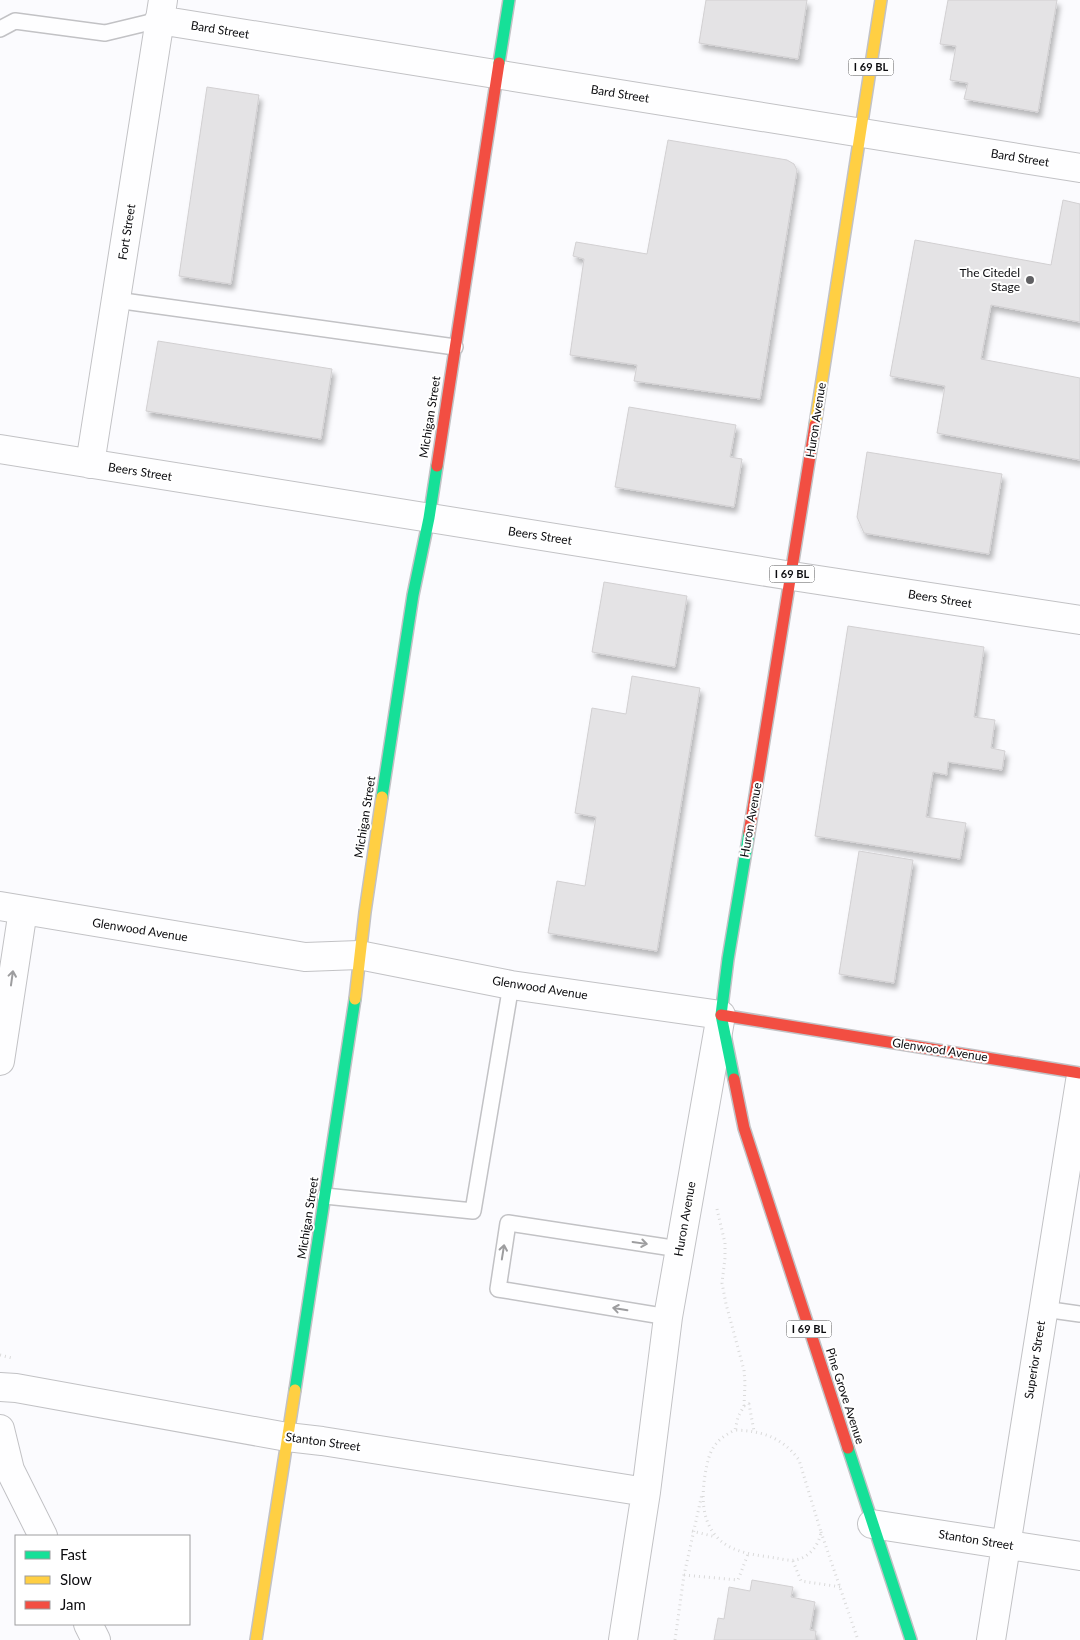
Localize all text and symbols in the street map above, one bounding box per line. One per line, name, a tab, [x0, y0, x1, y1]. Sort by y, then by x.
street label: Bard Street	[190, 17, 251, 42]
road number: I 69 BL	[848, 58, 894, 76]
street label: Bard Street	[590, 81, 651, 106]
street label: Bard Street	[990, 145, 1051, 170]
street label: Fort Street	[115, 202, 138, 261]
place label: The Citedel Stage	[960, 265, 1020, 294]
marker: The Citedel Stage	[1024, 274, 1036, 286]
street label: Michigan Street	[416, 374, 443, 459]
street label: Huron Avenue	[802, 381, 829, 459]
street label: Beers Street	[107, 459, 174, 484]
street label: Beers Street	[507, 523, 574, 548]
road number: I 69 BL	[770, 566, 814, 582]
street label: Beers Street	[907, 586, 974, 611]
street label: Michigan Street	[351, 774, 378, 859]
street label: Huron Avenue	[737, 781, 764, 859]
street label: Glenwood Avenue	[91, 915, 189, 944]
one-way arrow	[7, 971, 17, 987]
street label: Glenwood Avenue	[491, 973, 589, 1002]
street label: Glenwood Avenue	[891, 1035, 989, 1064]
street label: Michigan Street	[294, 1175, 321, 1260]
street label: Huron Avenue	[671, 1180, 698, 1258]
one-way arrow	[632, 1238, 648, 1248]
one-way arrow	[499, 1244, 509, 1260]
one-way arrow	[613, 1304, 629, 1314]
street label: Superior Street	[1021, 1319, 1048, 1400]
road number: I 69 BL	[786, 1320, 832, 1338]
street label: Pine Grove Avenue	[823, 1346, 868, 1446]
street label: Stanton Street	[285, 1429, 362, 1454]
street label: Stanton Street	[938, 1526, 1015, 1553]
legend	[15, 1535, 190, 1625]
text: Fast	[60, 1545, 87, 1563]
text: Slow	[60, 1570, 92, 1588]
text: Jam	[60, 1595, 86, 1613]

